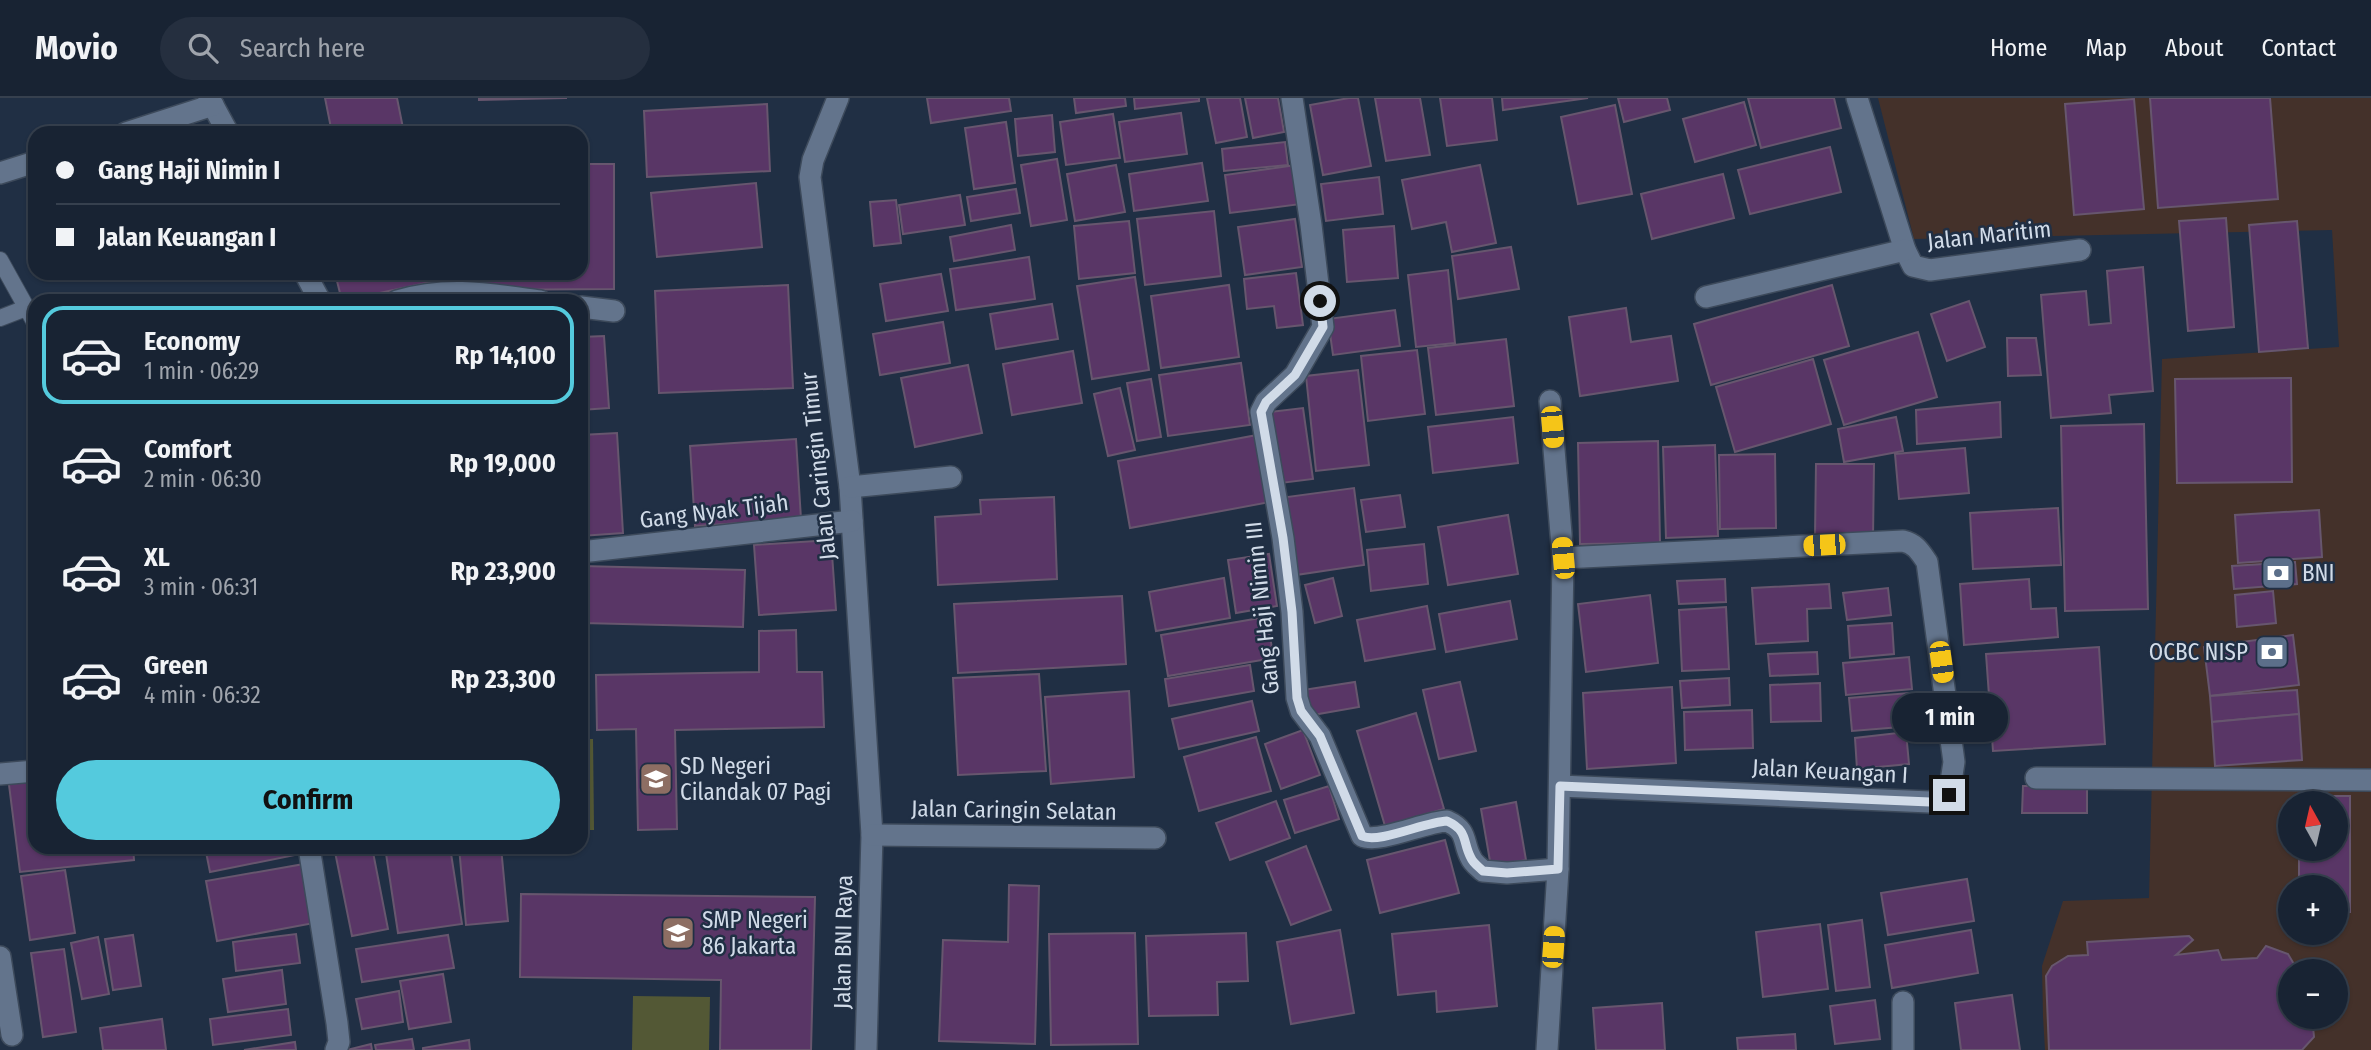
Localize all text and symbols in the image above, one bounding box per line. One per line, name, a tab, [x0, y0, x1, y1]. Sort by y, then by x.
search box	[160, 17, 650, 80]
text: Movio	[35, 28, 118, 68]
icon: search	[184, 29, 222, 67]
text: Search here	[240, 33, 365, 64]
text: Home	[1990, 34, 2047, 62]
text: Map	[2085, 34, 2127, 62]
text: About	[2165, 34, 2223, 62]
text: Contact	[2261, 34, 2336, 62]
text: Gang Haji Nimin I	[98, 155, 280, 186]
street label: Jalan Maritim	[1926, 215, 2052, 255]
text: Jalan Keuangan I	[98, 222, 276, 253]
route start	[1304, 285, 1336, 317]
icon: car	[60, 324, 123, 387]
text: Economy	[144, 326, 240, 357]
text: Rp 14,100	[455, 340, 556, 371]
text: 1 min · 06:29	[144, 357, 259, 385]
street label: Jalan Caringin Timur	[794, 371, 842, 561]
car	[1540, 405, 1565, 449]
icon: car	[60, 432, 123, 495]
text: Comfort	[144, 434, 232, 465]
text: Rp 19,000	[449, 448, 556, 479]
text: 2 min · 06:30	[144, 465, 262, 493]
street label: Gang Nyak Tijah	[638, 488, 790, 534]
street label: Gang Haji Nimin III	[1239, 520, 1285, 696]
car	[1803, 533, 1846, 557]
car	[1551, 536, 1576, 580]
icon: car	[60, 540, 123, 603]
text: XL	[144, 542, 170, 573]
bank icon: BNI	[2259, 554, 2297, 592]
text: Rp 23,900	[450, 556, 556, 587]
place label: BNI	[2302, 559, 2335, 587]
text: 3 min · 06:31	[144, 573, 258, 601]
bank icon: OCBC NISP	[2253, 633, 2291, 671]
place label: OCBC NISP	[2149, 638, 2248, 666]
car	[1928, 640, 1955, 684]
icon: car	[60, 648, 123, 711]
text: Green	[144, 650, 208, 681]
text: Rp 23,300	[451, 664, 556, 695]
text: 4 min · 06:32	[144, 681, 261, 709]
callout: 1 min	[1891, 694, 2007, 742]
text: 1 min	[1925, 703, 1975, 731]
place label: SD Negeri Cilandak 07 Pagi	[680, 752, 831, 806]
street label: Jalan Keuangan I	[1751, 753, 1909, 789]
button: Confirm	[56, 760, 560, 840]
school or university icon: SD Negeri Cilandak 07 Pagi	[637, 760, 675, 798]
route end	[1933, 779, 1965, 811]
north arrow	[2278, 791, 2348, 861]
map controls	[2278, 791, 2348, 1029]
street label: Jalan Caringin Selatan	[911, 794, 1117, 826]
street label: Jalan BNI Raya	[828, 875, 858, 1009]
button: +	[2278, 875, 2348, 945]
place label: SMP Negeri 86 Jakarta	[702, 906, 808, 960]
school or university icon: SMP Negeri 86 Jakarta	[659, 914, 697, 952]
car	[1542, 925, 1565, 969]
button: −	[2278, 959, 2348, 1029]

